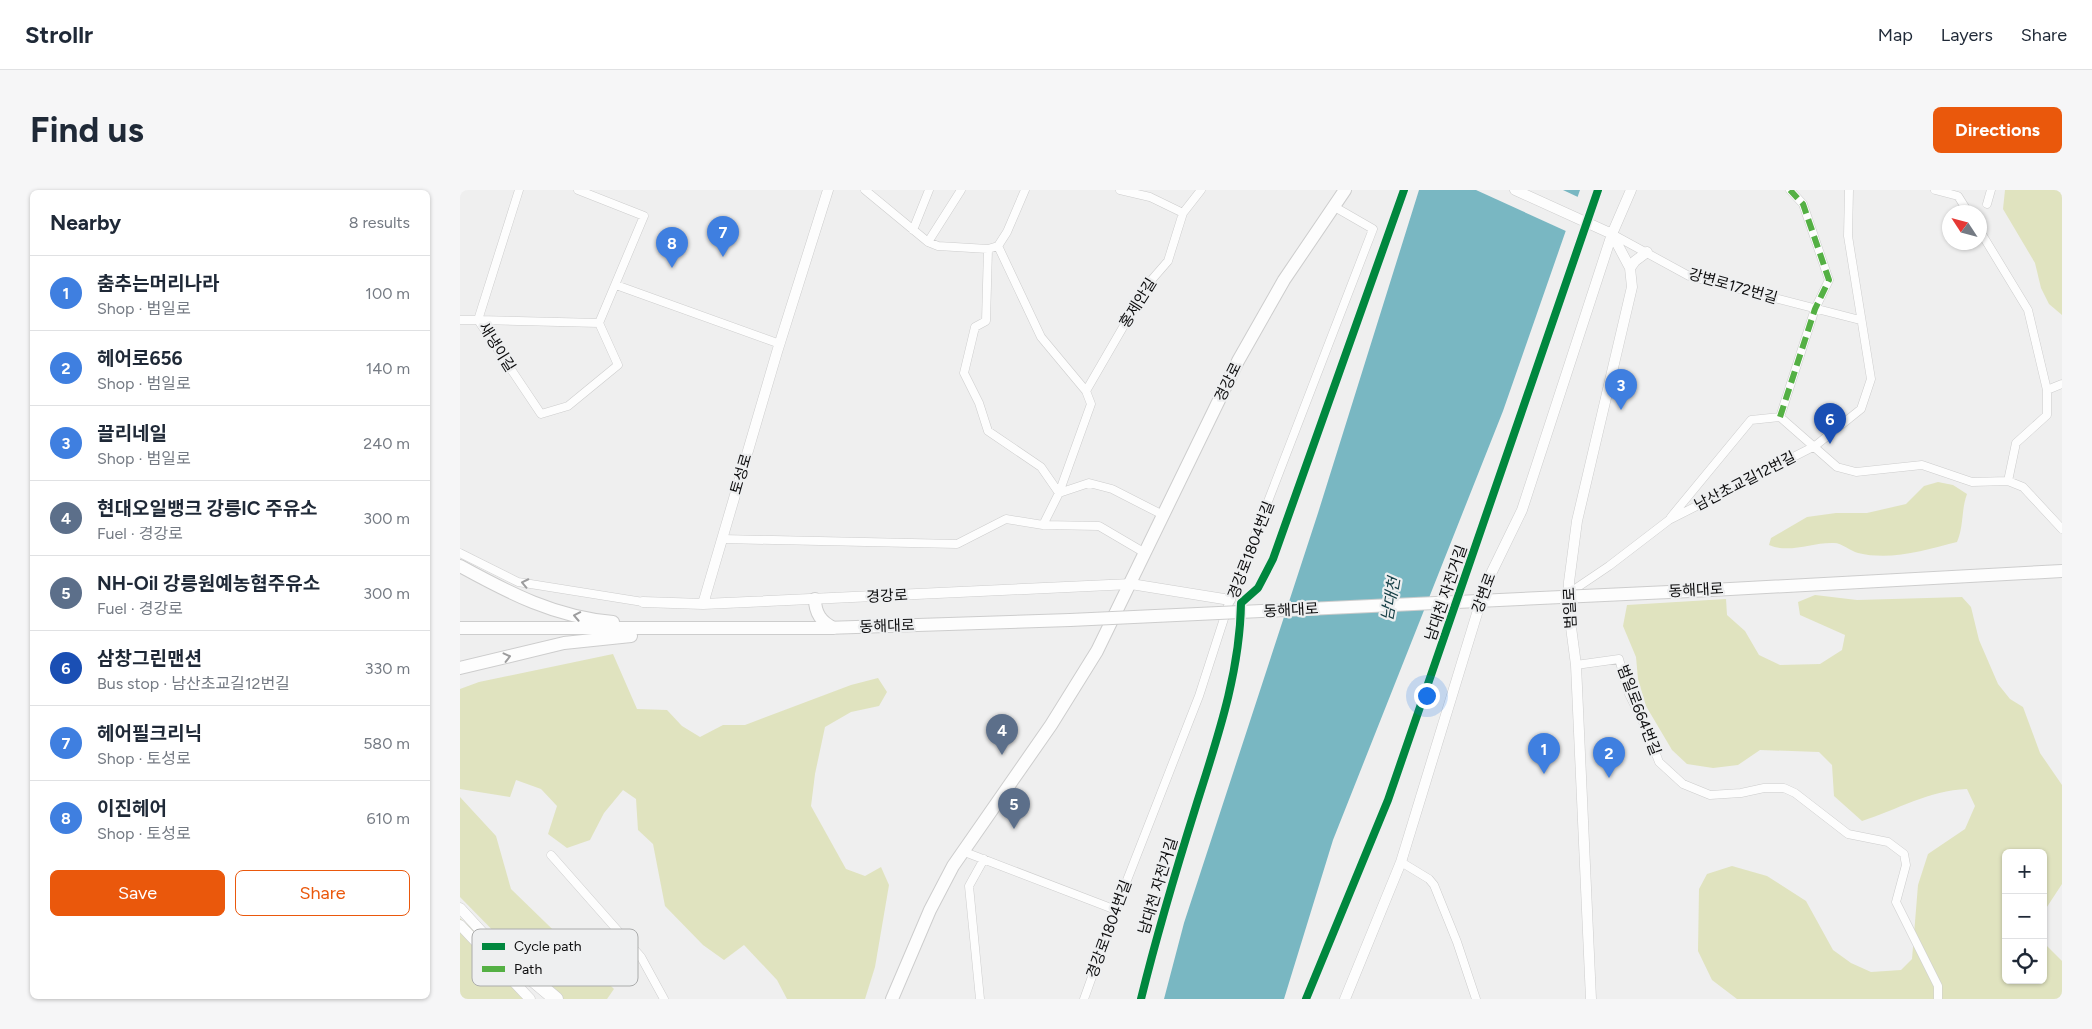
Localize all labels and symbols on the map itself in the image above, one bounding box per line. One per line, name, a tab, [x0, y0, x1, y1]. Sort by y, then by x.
north arrow	[1942, 205, 1987, 250]
pin: 7	[707, 216, 739, 257]
pin: 8	[656, 227, 688, 268]
street label: 강변로172번길	[1686, 265, 1780, 307]
street label: 홍제안길	[1116, 275, 1160, 331]
street label: 새냉이길	[475, 319, 519, 375]
street label: 경강로	[1211, 359, 1245, 405]
pin: 3	[1605, 369, 1637, 410]
pin: 6	[1814, 403, 1846, 444]
street label: 남산초교길12번길	[1691, 448, 1799, 514]
street label: 토성로	[727, 452, 755, 496]
street label: 경강로1804번길	[1224, 499, 1278, 601]
street label: 남대천 자전거길	[1421, 543, 1471, 643]
street label: 강변로	[1468, 570, 1500, 616]
water label: 남대천	[1377, 573, 1404, 622]
one-way arrow	[521, 578, 530, 589]
street label: 동해대로	[1668, 580, 1724, 600]
street label: 경강로	[866, 586, 908, 606]
street label: 범일로	[1560, 587, 1580, 629]
street label: 동해대로	[1263, 600, 1319, 620]
one-way arrow	[572, 612, 581, 622]
street label: 동해대로	[859, 616, 915, 636]
one-way arrow	[503, 652, 512, 663]
street label: 범일로664번길	[1614, 662, 1664, 758]
your location	[1414, 683, 1440, 709]
pin: 4	[986, 714, 1018, 755]
pin: 1	[1528, 733, 1560, 774]
pin: 2	[1593, 737, 1625, 778]
pin: 5	[998, 788, 1030, 829]
street label: 남대천 자전거길	[1135, 835, 1181, 937]
street label: 경강로1804번길	[1083, 877, 1135, 981]
legend	[472, 929, 638, 986]
text: Cycle path	[514, 938, 582, 955]
text: Path	[514, 961, 542, 978]

